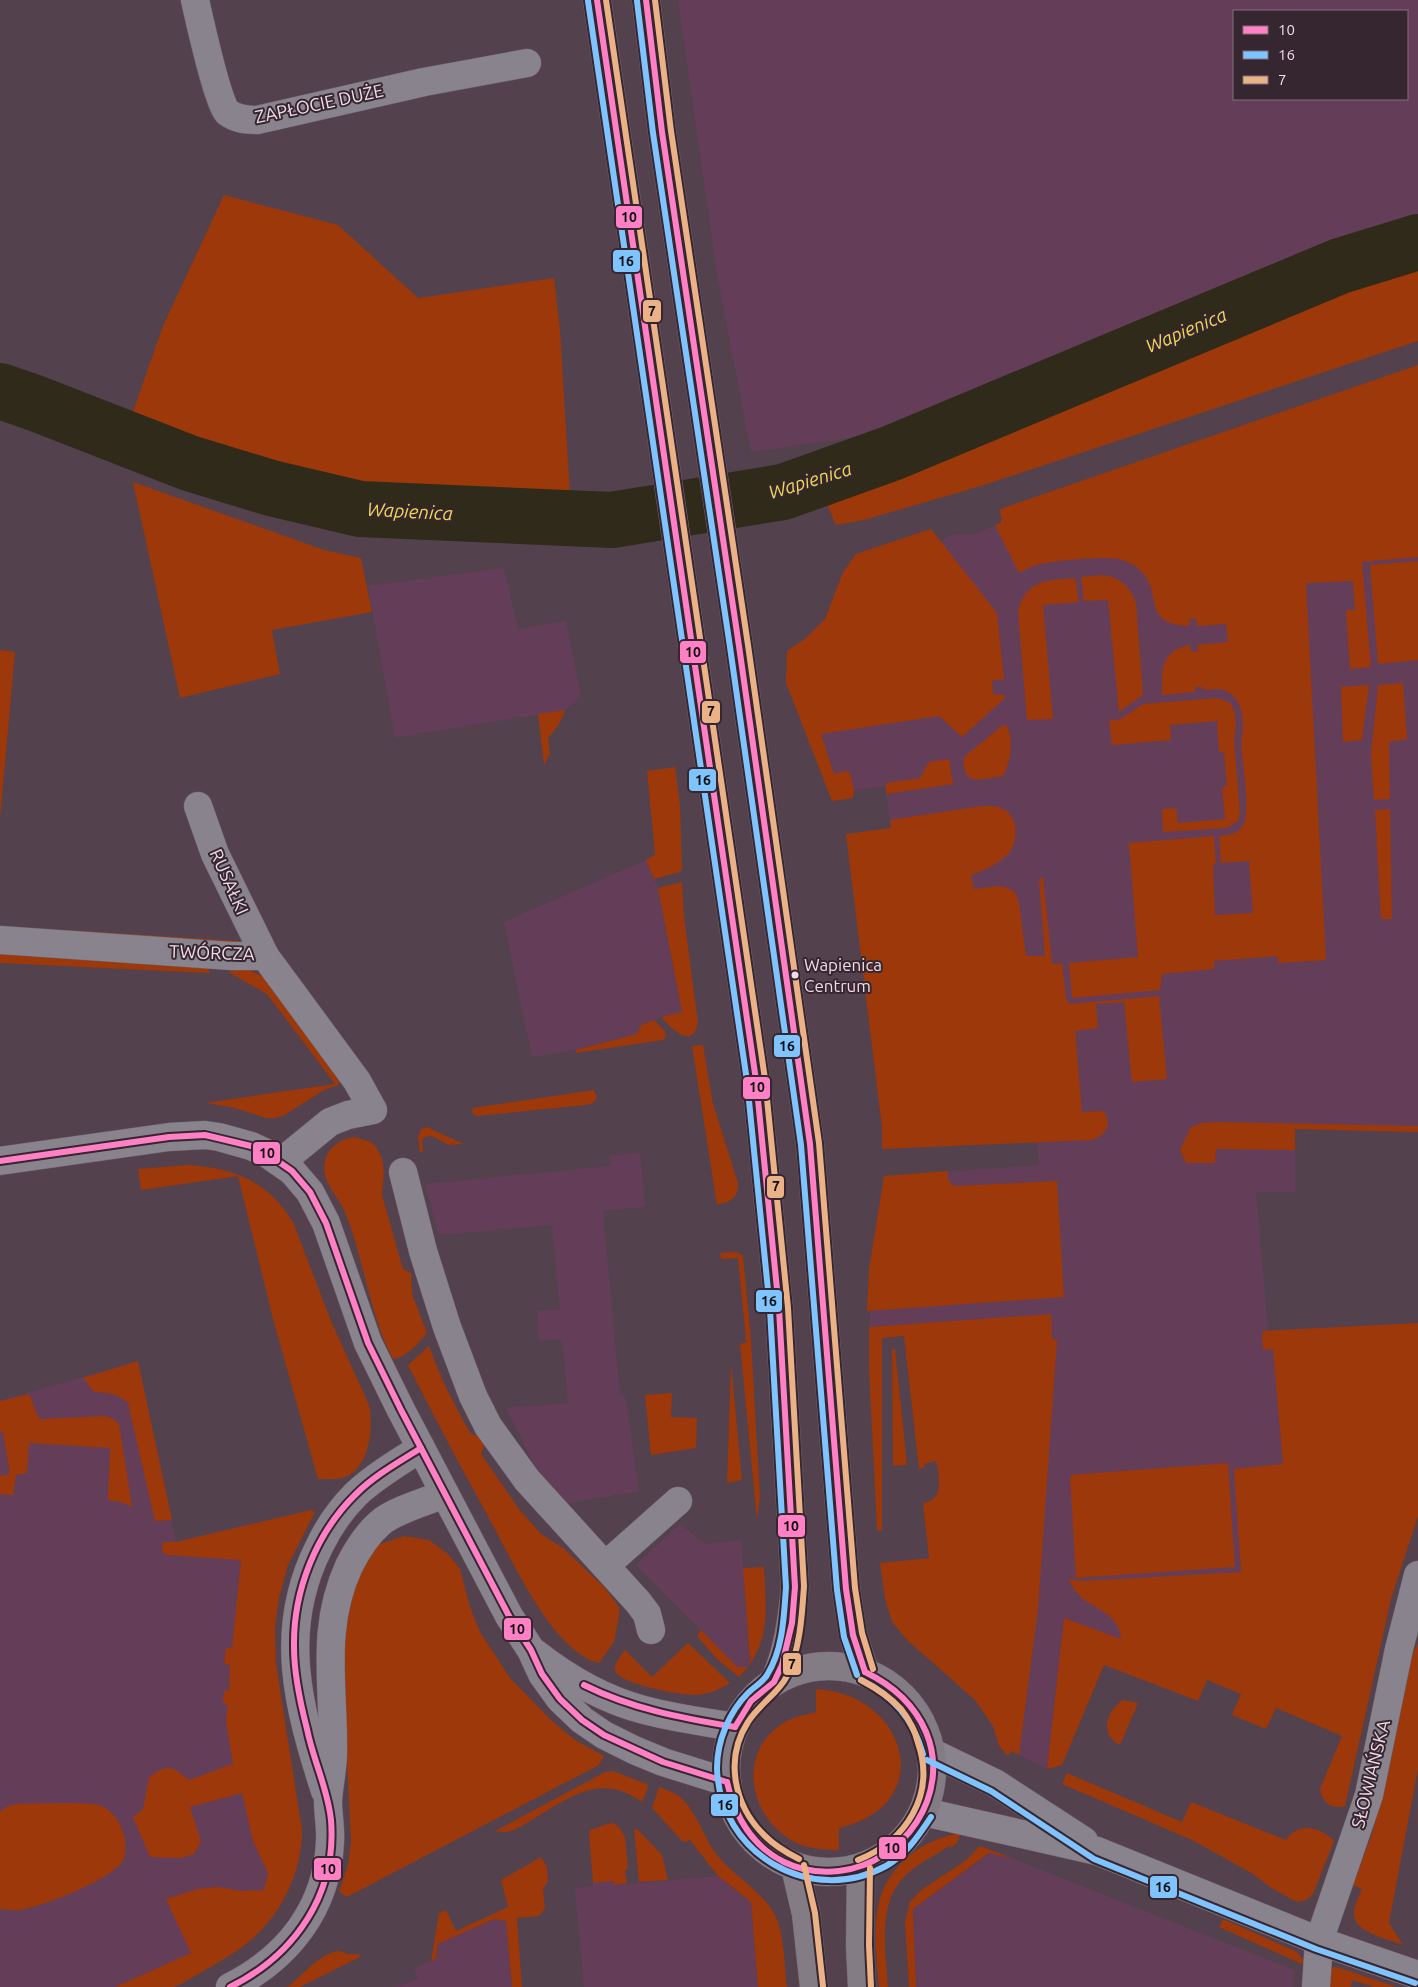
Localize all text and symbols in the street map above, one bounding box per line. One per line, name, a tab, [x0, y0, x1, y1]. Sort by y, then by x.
legend	[1233, 10, 1408, 100]
text: 10	[1278, 21, 1295, 38]
text: 16	[1278, 46, 1295, 63]
text: 7	[1278, 71, 1286, 88]
street label: ZAPŁOCIE DUŻE	[253, 80, 385, 126]
line badge: 10	[615, 205, 643, 229]
text: 10	[621, 209, 637, 225]
line badge: 16	[612, 249, 641, 273]
text: 16	[618, 253, 634, 269]
line badge: 7	[642, 299, 662, 323]
text: 7	[648, 303, 656, 319]
water label: Wapienica	[1142, 303, 1230, 357]
water label: Wapienica	[766, 457, 854, 503]
water label: Wapienica	[367, 498, 453, 524]
line badge: 10	[679, 640, 707, 664]
text: 10	[685, 644, 701, 660]
line badge: 7	[701, 700, 721, 724]
text: 7	[707, 703, 715, 719]
line badge: 16	[688, 768, 717, 792]
text: 16	[695, 772, 711, 788]
street label: RUSAŁKI	[207, 846, 253, 917]
street label: TWÓRCZA	[169, 940, 255, 963]
place label: Wapienica Centrum	[804, 955, 882, 995]
marker: Wapienica Centrum	[790, 970, 800, 980]
line badge: 16	[773, 1034, 801, 1058]
text: 16	[779, 1038, 795, 1054]
line badge: 10	[742, 1076, 771, 1100]
text: 10	[749, 1079, 765, 1095]
line badge: 10	[252, 1141, 281, 1165]
text: 10	[259, 1145, 275, 1161]
line badge: 7	[766, 1175, 785, 1199]
text: 7	[772, 1178, 780, 1194]
line badge: 16	[755, 1289, 783, 1313]
text: 16	[761, 1293, 777, 1309]
line badge: 10	[777, 1514, 806, 1538]
text: 10	[783, 1518, 799, 1534]
line badge: 10	[503, 1617, 532, 1641]
text: 10	[509, 1621, 525, 1637]
line badge: 7	[782, 1652, 802, 1676]
text: 7	[788, 1656, 796, 1672]
street label: SŁOWIAŃSKA	[1346, 1717, 1393, 1830]
line badge: 16	[710, 1793, 739, 1817]
text: 16	[717, 1797, 733, 1813]
line badge: 10	[878, 1836, 907, 1860]
text: 10	[884, 1840, 900, 1856]
line badge: 10	[313, 1857, 342, 1881]
text: 10	[320, 1861, 336, 1877]
line badge: 16	[1149, 1875, 1178, 1899]
text: 16	[1155, 1879, 1171, 1895]

